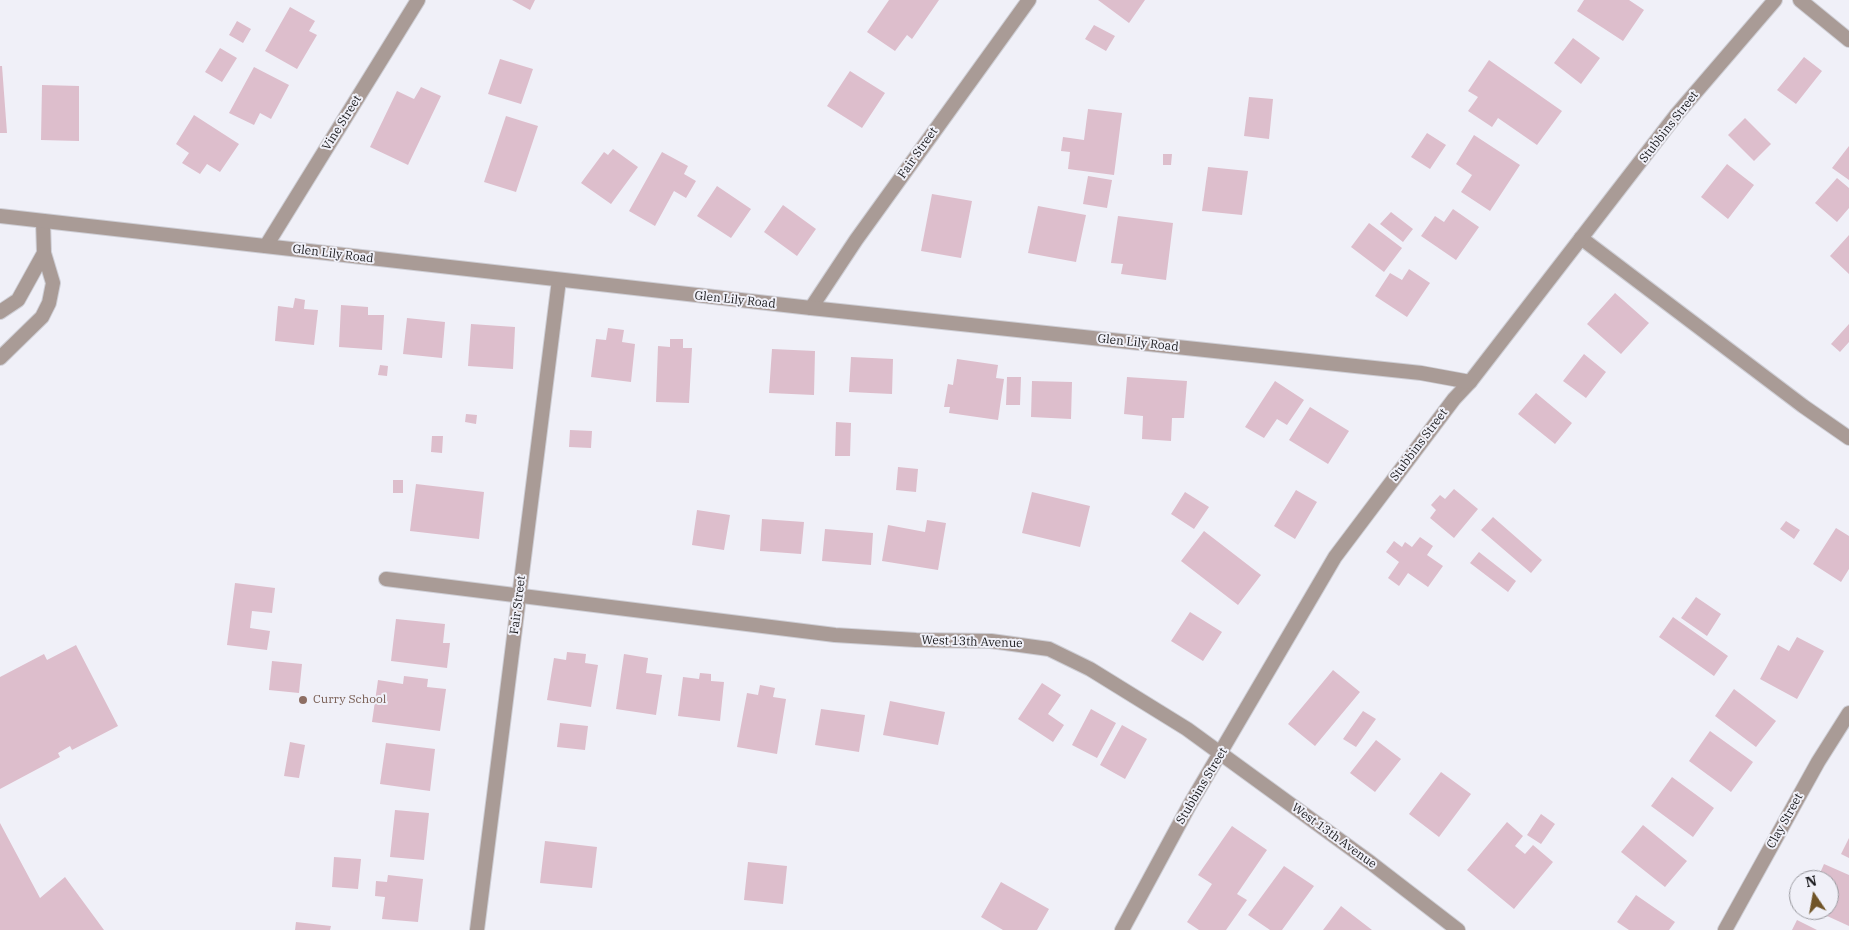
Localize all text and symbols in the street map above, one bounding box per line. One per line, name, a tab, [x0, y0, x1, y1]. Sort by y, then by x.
street label: Stubbins Street	[1637, 88, 1701, 166]
street label: Vine Street	[319, 93, 365, 153]
street label: Fair Street	[895, 125, 941, 181]
street label: Glen Lily Road	[292, 242, 374, 266]
street label: Glen Lily Road	[694, 289, 776, 311]
street label: Glen Lily Road	[1097, 332, 1179, 354]
street label: Stubbins Street	[1387, 406, 1451, 484]
street label: Fair Street	[507, 575, 529, 635]
street label: West 13th Avenue	[921, 633, 1023, 651]
place label: Curry School	[313, 693, 386, 707]
marker: Curry School	[297, 694, 309, 706]
street label: Stubbins Street	[1173, 745, 1231, 827]
street label: Clay Street	[1764, 791, 1806, 851]
street label: West 13th Avenue	[1289, 800, 1379, 872]
north arrow	[1789, 870, 1839, 920]
text: N	[1804, 871, 1818, 891]

